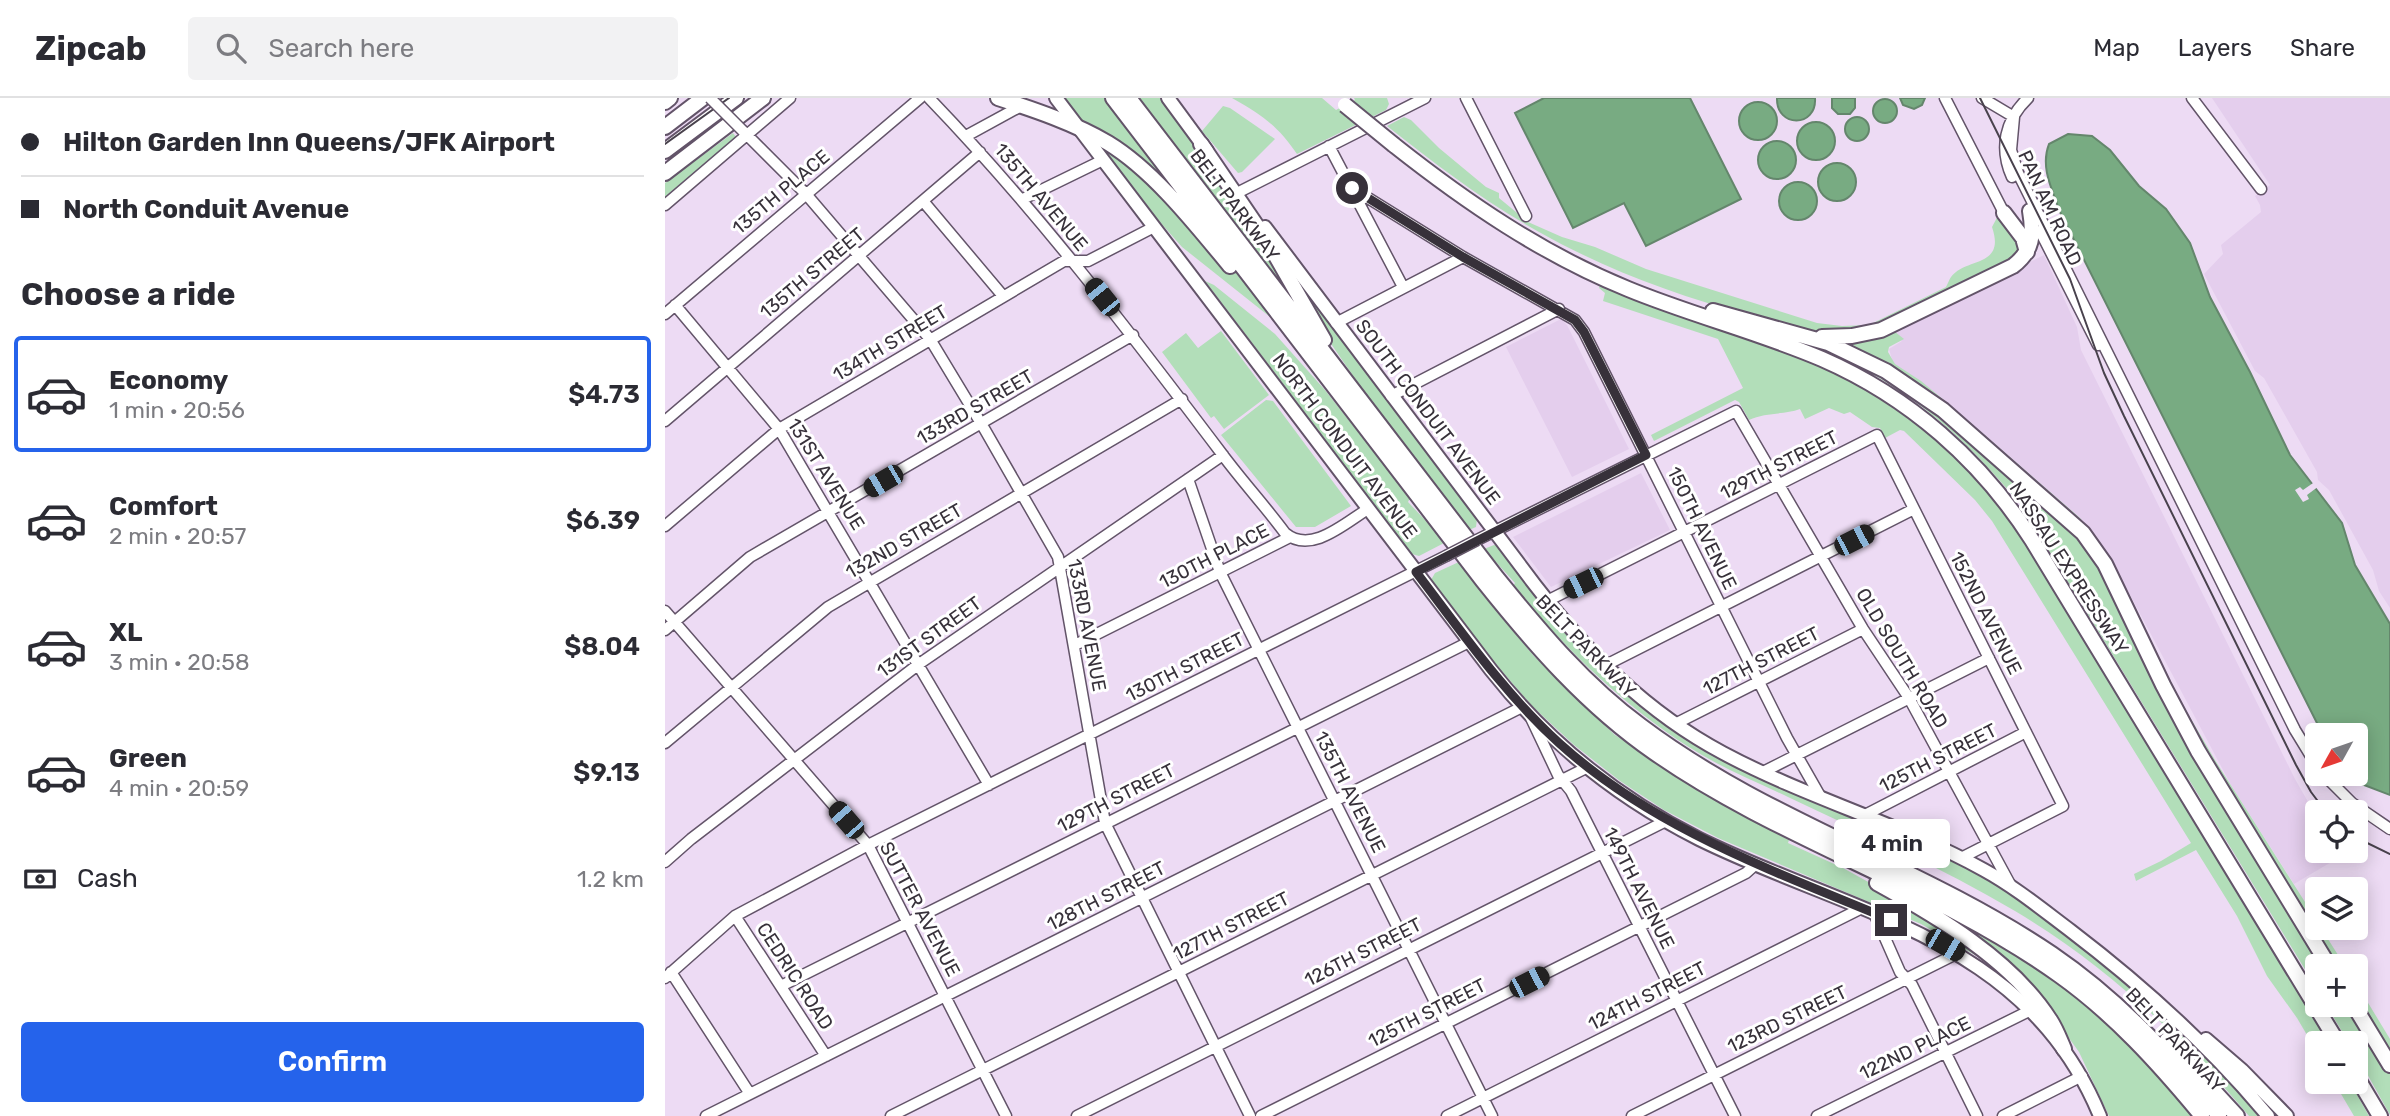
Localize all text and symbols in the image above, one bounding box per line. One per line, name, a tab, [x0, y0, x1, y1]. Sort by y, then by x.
search box	[188, 17, 678, 80]
text: Zipcab	[35, 29, 146, 68]
icon: search	[212, 29, 250, 67]
text: Search here	[268, 33, 414, 64]
text: Map	[2093, 34, 2140, 62]
text: Layers	[2178, 34, 2252, 62]
text: Share	[2290, 34, 2355, 62]
text: Hilton Garden Inn Queens/JFK Airport	[63, 127, 555, 158]
street label: 135TH AVENUE	[989, 139, 1093, 255]
street label: BELT PARKWAY	[1185, 144, 1285, 266]
street label: 135TH PLACE	[728, 145, 834, 239]
street label: PAN AM ROAD	[2013, 147, 2087, 269]
route start	[1336, 172, 1368, 204]
text: North Conduit Avenue	[63, 194, 349, 225]
street label: 135TH STREET	[755, 223, 869, 323]
car	[1081, 274, 1124, 320]
text: Choose a ride	[21, 275, 235, 313]
street label: 134TH STREET	[829, 300, 951, 386]
street label: SOUTH CONDUIT AVENUE	[1351, 315, 1505, 509]
street label: NORTH CONDUIT AVENUE	[1268, 349, 1422, 543]
icon: car	[25, 363, 88, 426]
street label: 133RD STREET	[913, 364, 1037, 450]
text: Economy	[109, 365, 228, 396]
text: $4.73	[568, 379, 640, 410]
text: 1 min · 20:56	[109, 396, 245, 424]
street label: 131ST AVENUE	[782, 414, 870, 534]
street label: 129TH STREET	[1716, 425, 1842, 505]
car	[860, 461, 907, 501]
street label: 150TH AVENUE	[1662, 463, 1742, 593]
street label: NASSAU EXPRESSWAY	[2005, 477, 2133, 659]
icon: car	[25, 489, 88, 552]
text: Comfort	[109, 491, 218, 522]
street label: 132ND STREET	[842, 498, 966, 584]
text: $6.39	[566, 505, 640, 536]
street label: 130TH PLACE	[1155, 518, 1273, 594]
car	[1831, 521, 1878, 559]
text: 2 min · 20:57	[109, 522, 246, 550]
street label: 152ND AVENUE	[1945, 548, 2027, 678]
street label: 133RD AVENUE	[1063, 557, 1111, 693]
car	[1560, 564, 1607, 602]
street label: OLD SOUTH ROAD	[1851, 584, 1953, 732]
street label: BELT PARKWAY	[1531, 590, 1641, 702]
street label: 131ST STREET	[872, 591, 986, 683]
icon: car	[25, 615, 88, 678]
text: XL	[109, 617, 142, 648]
street label: 127TH STREET	[1699, 622, 1823, 700]
street label: 130TH STREET	[1122, 627, 1248, 707]
text: $8.04	[564, 631, 640, 662]
text: 3 min · 20:58	[109, 648, 250, 676]
street label: 125TH STREET	[1875, 718, 2001, 798]
north arrow	[2305, 723, 2368, 786]
map controls	[2305, 723, 2368, 1094]
street label: 135TH AVENUE	[1309, 727, 1391, 857]
icon: car	[25, 741, 88, 804]
text: Green	[109, 743, 187, 774]
text: $9.13	[573, 757, 640, 788]
street label: 129TH STREET	[1053, 758, 1179, 838]
text: 4 min · 20:59	[109, 774, 249, 802]
car	[825, 797, 868, 843]
button: locate	[2305, 800, 2368, 863]
callout: 4 min	[1833, 818, 1949, 868]
street label: 149TH AVENUE	[1598, 823, 1680, 953]
text: 4 min	[1861, 829, 1923, 857]
street label: SUTTER AVENUE	[875, 838, 965, 980]
street label: 128TH STREET	[1043, 856, 1169, 936]
icon: cash	[21, 860, 59, 898]
text: Cash	[77, 863, 138, 894]
text: 1.2 km	[577, 865, 644, 893]
button: layers	[2305, 877, 2368, 940]
street label: 127TH STREET	[1169, 887, 1293, 965]
route end	[1875, 904, 1907, 936]
street label: 126TH STREET	[1301, 913, 1425, 991]
street label: CEDRIC ROAD	[752, 918, 838, 1034]
car	[1922, 925, 1969, 965]
button: +	[2305, 954, 2368, 1017]
street label: 124TH STREET	[1584, 957, 1710, 1035]
car	[1506, 963, 1553, 1001]
street label: 125TH STREET	[1364, 973, 1490, 1053]
street label: 123RD STREET	[1724, 980, 1850, 1058]
street label: BELT PARKWAY	[2121, 983, 2229, 1097]
street label: 122ND PLACE	[1856, 1011, 1974, 1085]
button: Confirm	[21, 1022, 644, 1102]
button: −	[2305, 1031, 2368, 1094]

